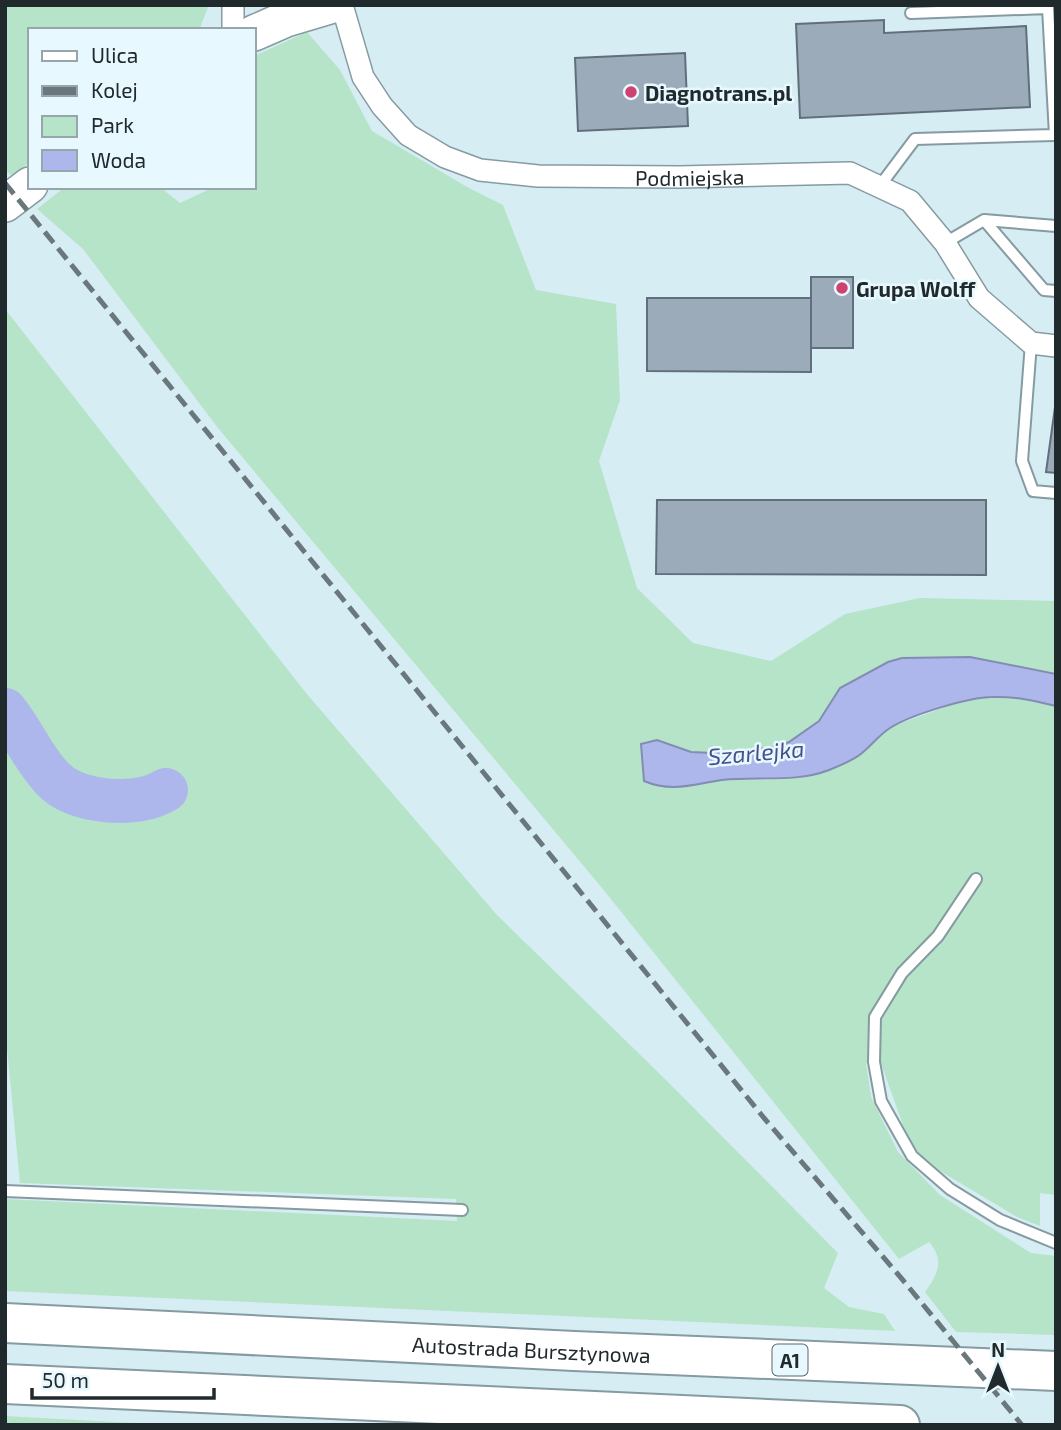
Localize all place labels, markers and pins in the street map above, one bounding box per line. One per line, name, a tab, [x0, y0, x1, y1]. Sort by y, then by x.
place label: Diagnotrans.pl	[645, 80, 792, 105]
marker: Diagnotrans.pl	[623, 84, 639, 100]
place label: Grupa Wolff	[856, 276, 976, 301]
marker: Grupa Wolff	[834, 280, 850, 296]

